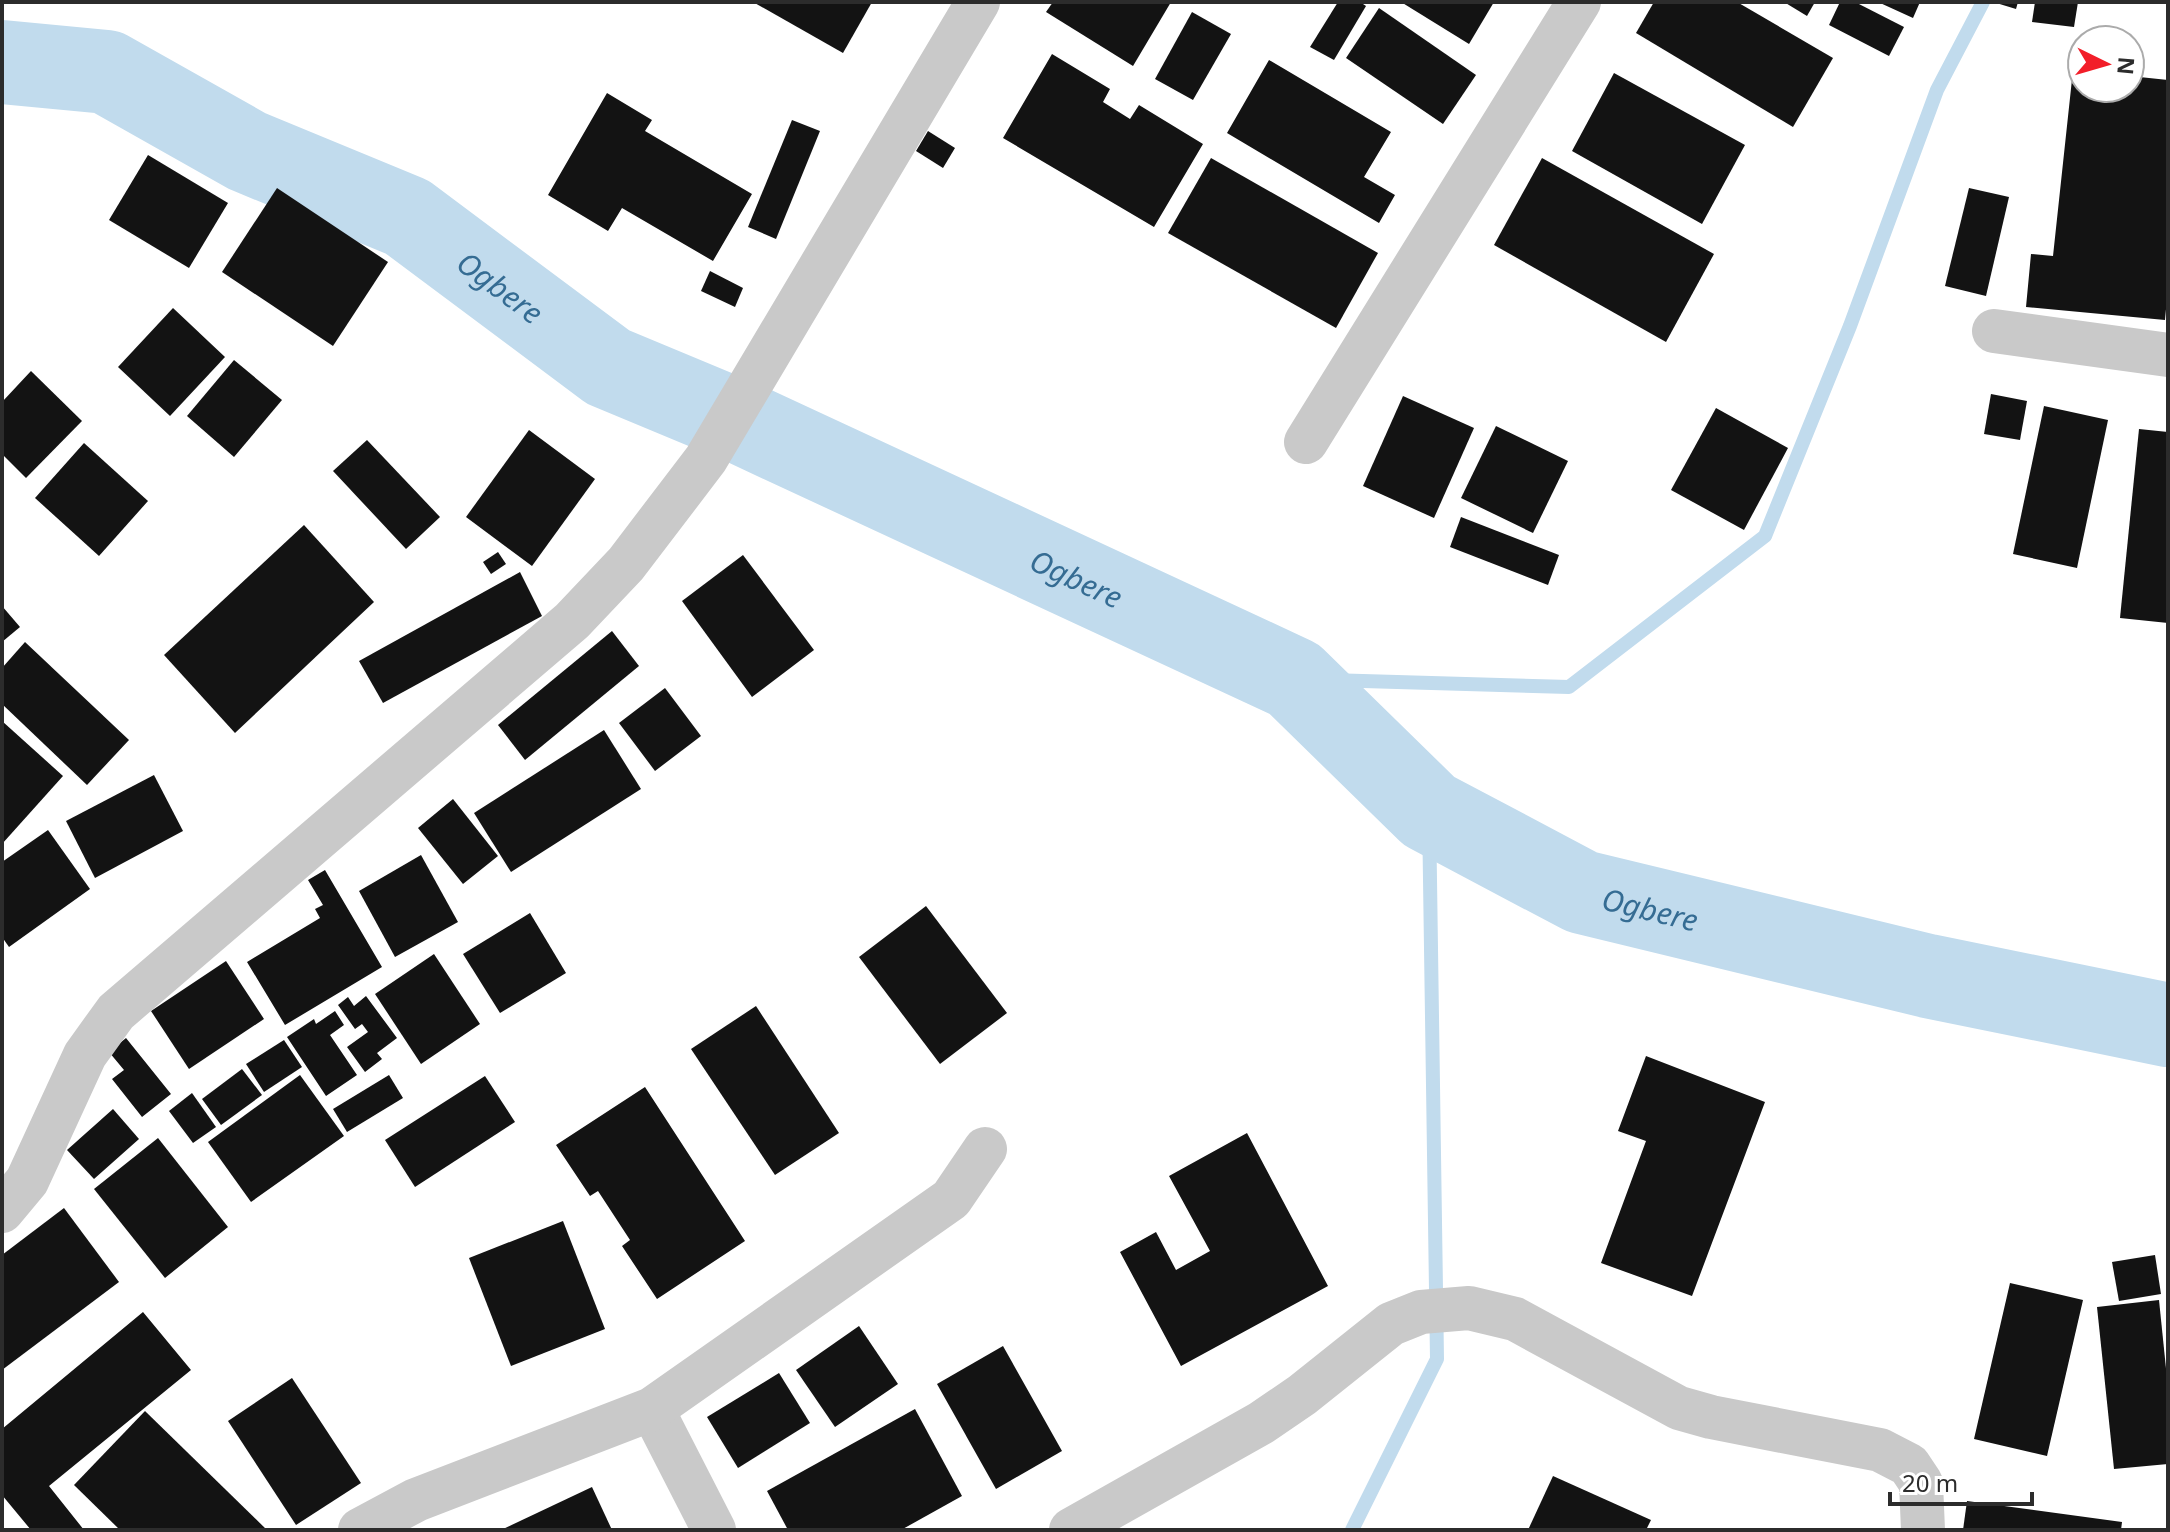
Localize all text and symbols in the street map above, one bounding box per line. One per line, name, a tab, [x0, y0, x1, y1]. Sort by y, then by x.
north arrow	[2066, 24, 2146, 104]
text: N	[2111, 56, 2143, 76]
water label: Ogbere	[449, 241, 552, 332]
water label: Ogbere	[1024, 539, 1129, 617]
water label: Ogbere	[1598, 877, 1703, 940]
scale bar	[1890, 1456, 2032, 1506]
text: 20 m	[1902, 1466, 1958, 1499]

